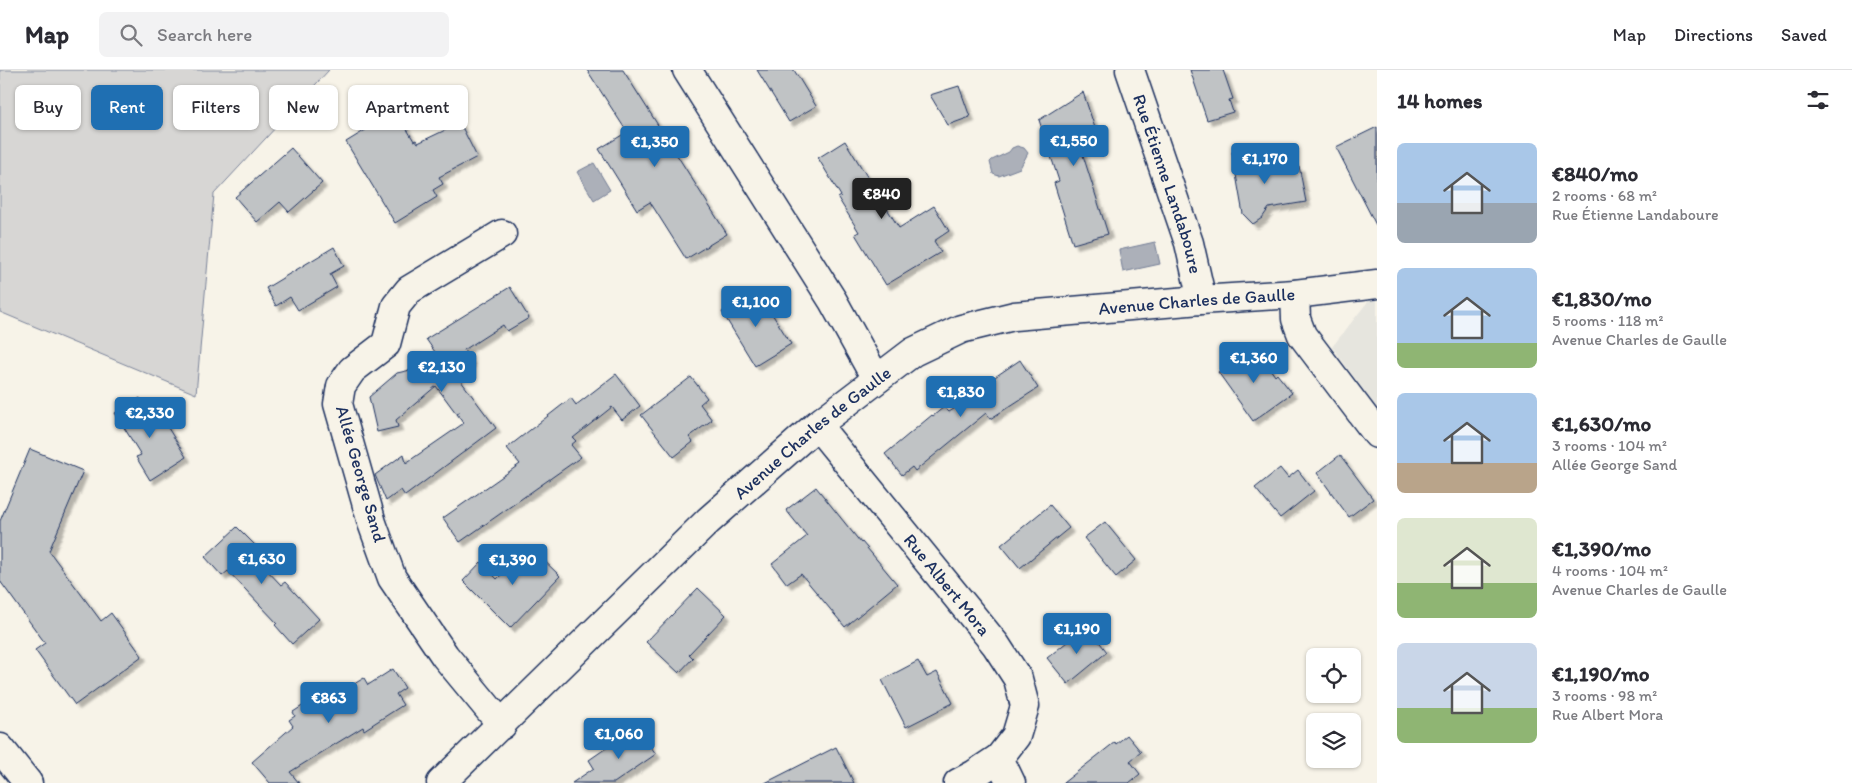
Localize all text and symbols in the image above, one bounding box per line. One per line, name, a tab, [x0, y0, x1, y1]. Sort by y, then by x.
search box	[99, 12, 449, 57]
text: Map	[25, 20, 69, 49]
icon: search	[117, 21, 145, 49]
text: Search here	[157, 23, 252, 46]
text: Map	[1613, 24, 1646, 46]
text: Directions	[1674, 24, 1753, 46]
text: Saved	[1781, 24, 1827, 46]
chip: Buy	[15, 85, 81, 130]
chip: Rent	[91, 85, 163, 130]
chip: Filters	[173, 85, 259, 130]
chip: New	[269, 85, 338, 130]
chip: Apartment	[348, 85, 468, 130]
icon: filters	[1804, 86, 1832, 114]
text: 14 homes	[1397, 88, 1482, 113]
street label: Rue Étienne Landaboure	[1128, 91, 1207, 276]
pin: €1,550	[1033, 124, 1115, 167]
pin: €1,350	[614, 126, 696, 168]
text: €1,550	[1050, 131, 1098, 150]
text: €1,350	[631, 132, 679, 151]
pin: €1,170	[1224, 142, 1306, 185]
text: €1,170	[1242, 149, 1288, 168]
text: €840/mo	[1552, 161, 1638, 186]
icon: home	[1437, 163, 1497, 223]
pin: €840	[852, 178, 912, 220]
text: €840	[863, 184, 901, 203]
text: 2 rooms · 68 m²	[1552, 186, 1657, 205]
text: Rue Étienne Landaboure	[1552, 205, 1719, 224]
street label: Avenue Charles de Gaulle	[1097, 283, 1296, 320]
pin: €1,100	[715, 286, 797, 328]
text: €1,830/mo	[1552, 286, 1652, 311]
icon: home	[1437, 288, 1497, 348]
text: €1,100	[732, 292, 780, 311]
text: 5 rooms · 118 m²	[1552, 311, 1663, 330]
text: Avenue Charles de Gaulle	[1552, 330, 1727, 349]
pin: €1,360	[1213, 342, 1295, 384]
text: €1,360	[1230, 348, 1278, 367]
pin: €2,130	[401, 350, 483, 393]
text: €2,130	[418, 357, 466, 376]
street label: Avenue Charles de Gaulle	[729, 362, 896, 504]
pin: €1,830	[920, 376, 1002, 418]
text: €1,830	[937, 382, 985, 401]
pin: €2,330	[109, 396, 191, 439]
text: €2,330	[126, 403, 174, 422]
street label: Allée George Sand	[331, 403, 391, 545]
text: €1,630/mo	[1552, 411, 1651, 436]
icon: home	[1437, 413, 1497, 473]
text: 3 rooms · 104 m²	[1552, 436, 1667, 455]
text: Allée George Sand	[1552, 455, 1677, 474]
street label: Rue Albert Mora	[899, 529, 995, 640]
text: €1,390/mo	[1552, 536, 1651, 561]
icon: home	[1437, 538, 1497, 598]
pin: €1,630	[221, 542, 303, 585]
pin: €1,390	[472, 544, 554, 586]
text: €1,630	[238, 549, 286, 568]
text: €1,390	[489, 550, 537, 569]
text: 4 rooms · 104 m²	[1552, 561, 1668, 580]
text: Avenue Charles de Gaulle	[1552, 580, 1727, 599]
pin: €1,190	[1036, 612, 1118, 655]
text: €1,190	[1054, 619, 1100, 638]
map controls	[1306, 648, 1361, 768]
button: locate	[1306, 648, 1361, 703]
text: €1,190/mo	[1552, 661, 1650, 686]
icon: home	[1437, 663, 1497, 723]
pin: €863	[299, 682, 359, 724]
text: 3 rooms · 98 m²	[1552, 686, 1657, 705]
text: €863	[311, 688, 347, 707]
text: Rue Albert Mora	[1552, 705, 1663, 724]
button: layers	[1306, 713, 1361, 768]
pin: €1,060	[578, 718, 660, 760]
text: €1,060	[595, 724, 643, 743]

